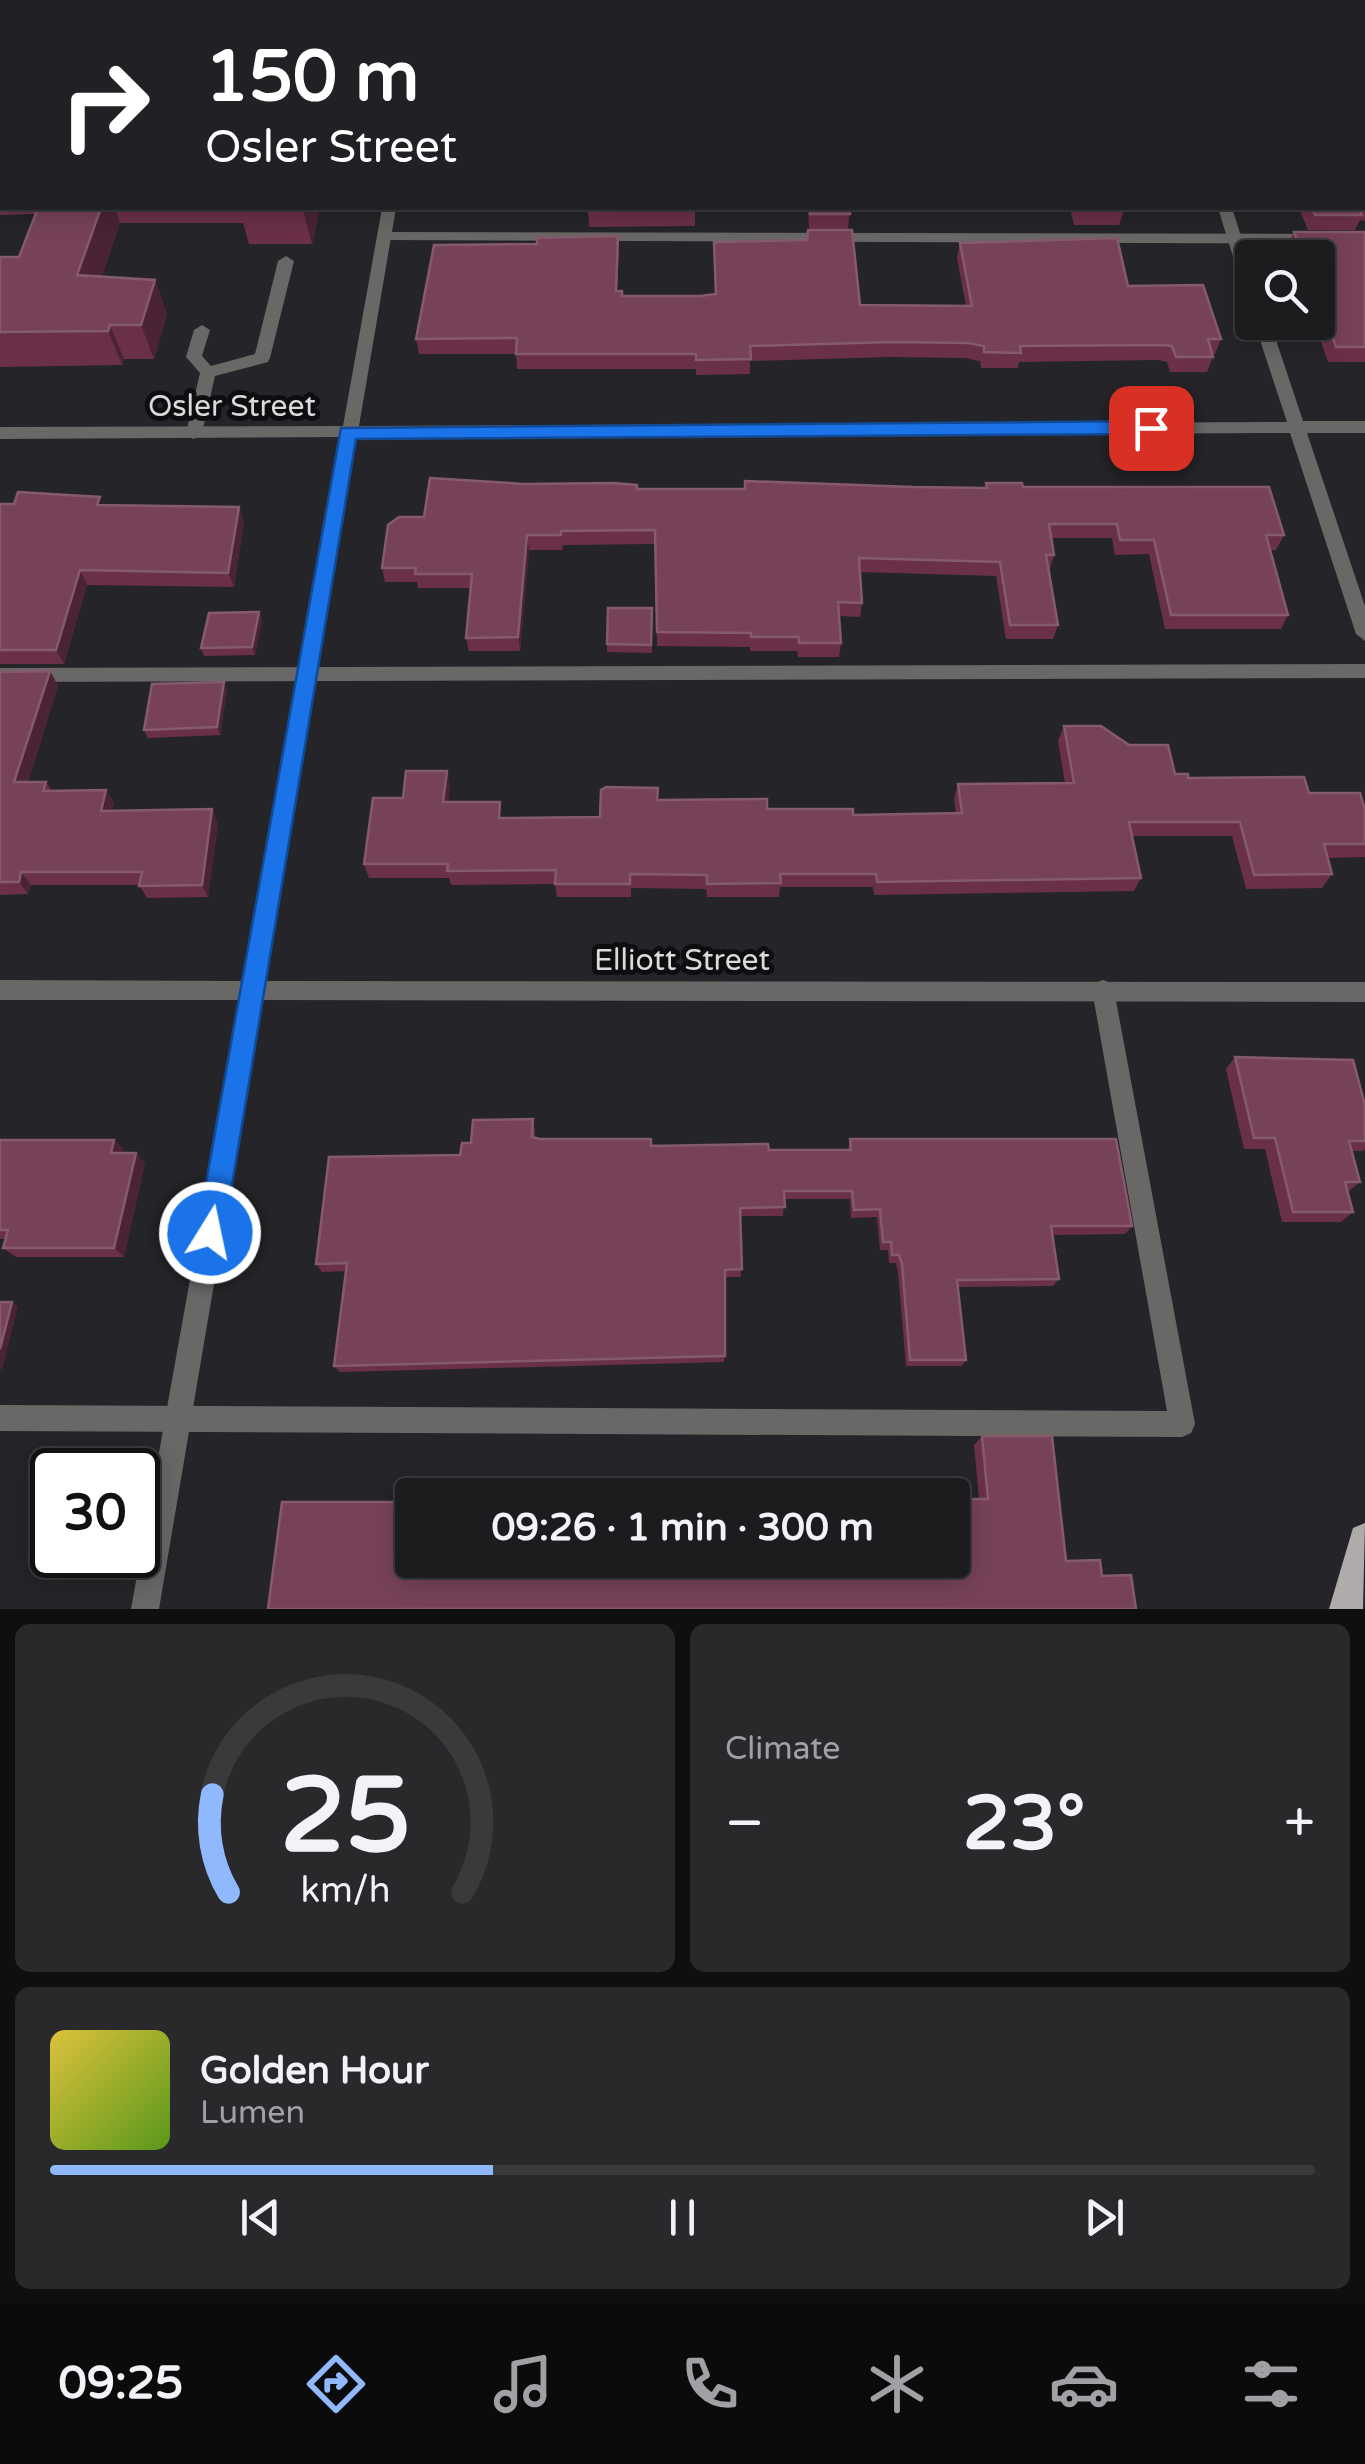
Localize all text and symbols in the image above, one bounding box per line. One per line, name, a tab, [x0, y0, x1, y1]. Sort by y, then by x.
text: 150 m	[205, 36, 419, 120]
icon: right	[40, 40, 170, 170]
text: Osler Street	[205, 121, 457, 175]
map controls	[1235, 240, 1335, 340]
button: search	[1235, 240, 1335, 340]
pin	[1109, 386, 1194, 471]
street label: Osler Street	[148, 388, 316, 425]
icon: arrive	[1124, 401, 1179, 456]
street label: Elliott Street	[594, 942, 770, 979]
position arrow	[158, 1181, 262, 1285]
speed limit sign: 30	[30, 1448, 160, 1578]
text: 09:26 · 1 min · 300 m	[491, 1505, 874, 1551]
text: Climate	[725, 1730, 840, 1768]
text: 25	[280, 1755, 410, 1880]
text: 23°	[963, 1779, 1085, 1869]
text: −	[725, 1791, 764, 1857]
text: +	[1284, 1791, 1315, 1857]
text: km/h	[300, 1869, 390, 1912]
text: Golden Hour	[200, 2048, 429, 2094]
text: Lumen	[200, 2094, 305, 2132]
icon: previous	[233, 2190, 288, 2245]
icon: pause	[655, 2190, 710, 2245]
icon: next	[1077, 2190, 1132, 2245]
icon: directions	[301, 2349, 371, 2419]
icon: music	[488, 2349, 558, 2419]
icon: phone	[675, 2349, 745, 2419]
icon: climate	[862, 2349, 932, 2419]
icon: car	[1049, 2349, 1119, 2419]
icon: filters	[1236, 2349, 1306, 2419]
text: 09:25	[59, 2357, 183, 2411]

